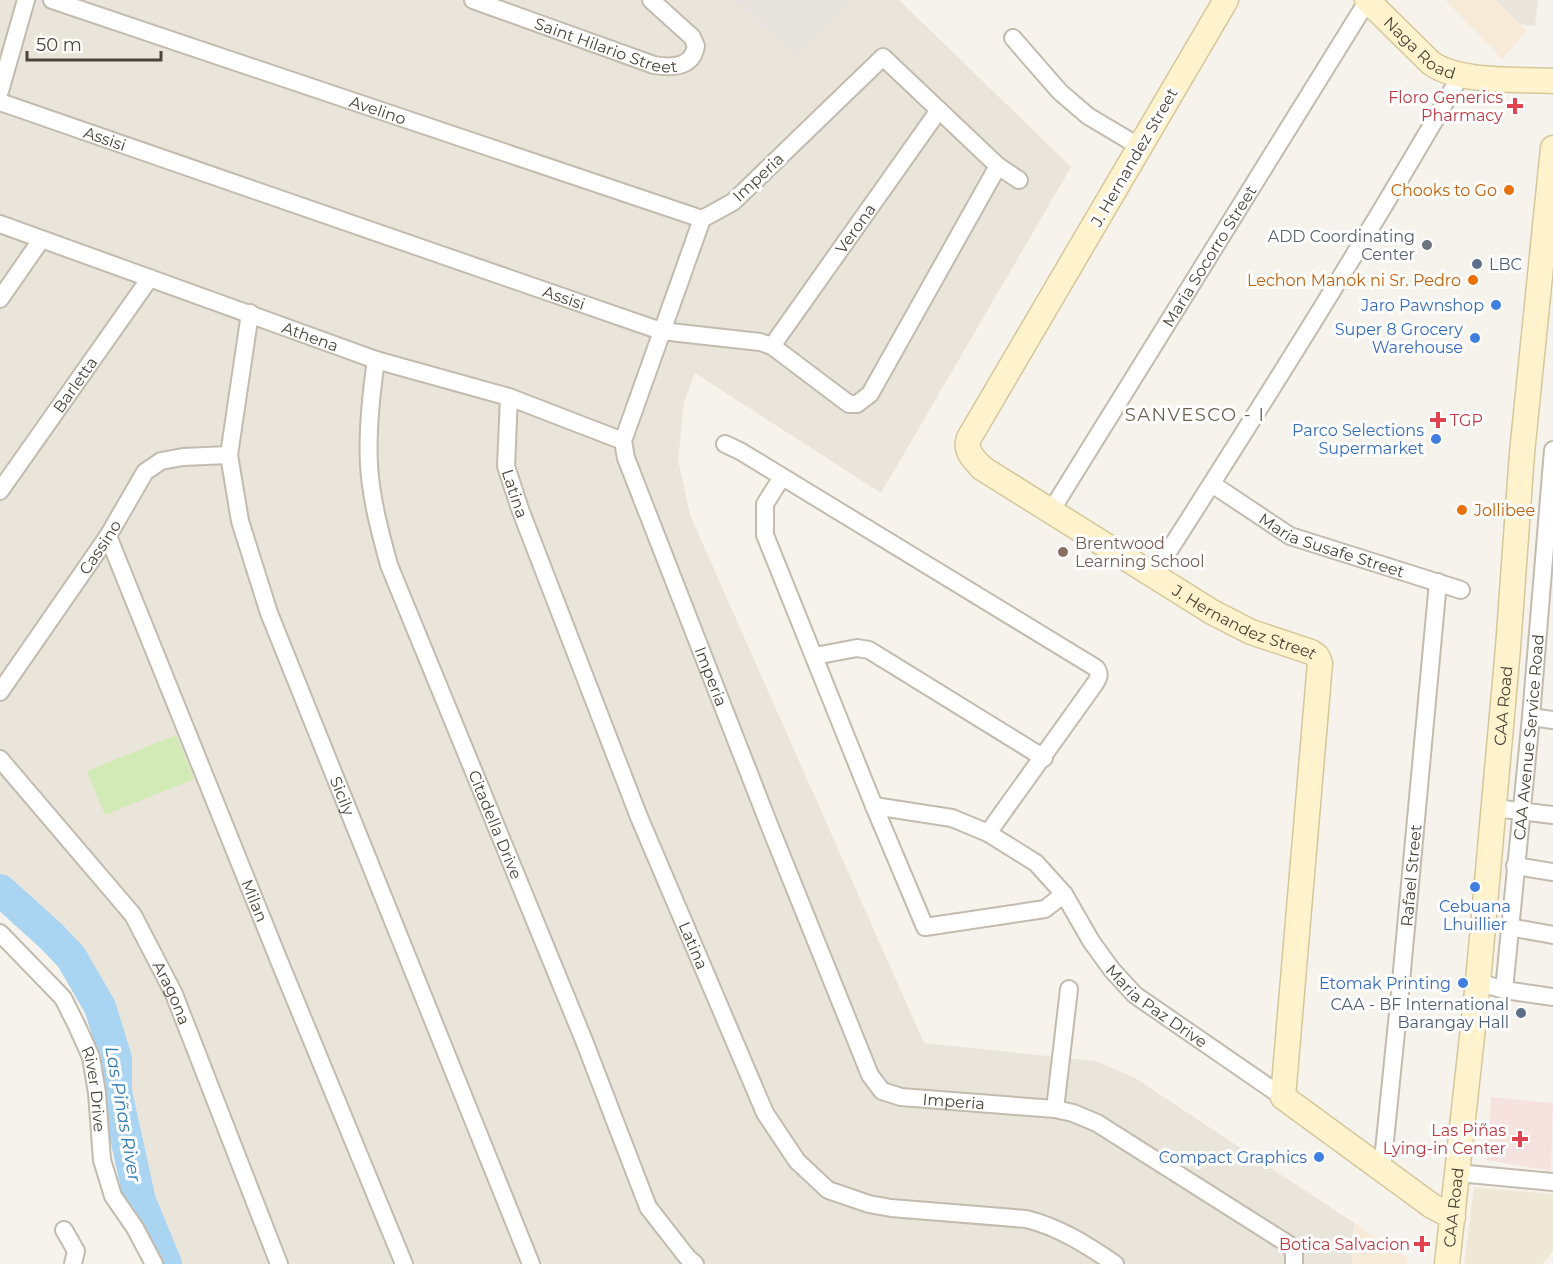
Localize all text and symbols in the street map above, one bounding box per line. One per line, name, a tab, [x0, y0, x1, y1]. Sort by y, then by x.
street label: Naga Road	[1380, 13, 1458, 83]
street label: Saint Hilario Street	[532, 14, 679, 77]
scale bar	[27, 24, 160, 62]
text: 50 m	[36, 34, 82, 56]
street label: J. Hernandez Street	[1087, 84, 1182, 231]
place label: Floro Generics Pharmacy	[1388, 88, 1503, 125]
street label: Avelino	[347, 92, 409, 129]
marker: Floro Generics Pharmacy	[1508, 99, 1522, 113]
street label: Assisi	[81, 123, 128, 155]
street label: Imperia	[729, 149, 788, 206]
place label: Chooks to Go	[1391, 181, 1497, 200]
street label: Maria Socorro Street	[1159, 182, 1261, 331]
marker: Chooks to Go	[1502, 183, 1516, 197]
street label: Verona	[832, 200, 880, 257]
place label: ADD Coordinating Center	[1268, 227, 1415, 264]
marker: ADD Coordinating Center	[1420, 238, 1434, 252]
place label: LBC	[1489, 255, 1522, 274]
marker: LBC	[1470, 257, 1484, 271]
place label: Lechon Manok ni Sr. Pedro	[1247, 271, 1461, 290]
marker: Lechon Manok ni Sr. Pedro	[1466, 273, 1480, 287]
street label: Assisi	[540, 282, 588, 314]
place label: Jaro Pawnshop	[1360, 296, 1484, 315]
marker: Jaro Pawnshop	[1489, 298, 1503, 312]
street label: Athena	[279, 318, 341, 356]
place label: Super 8 Grocery Warehouse	[1335, 320, 1463, 357]
marker: Super 8 Grocery Warehouse	[1468, 331, 1482, 345]
street label: Barletta	[49, 353, 101, 417]
district label: SANVESCO - I	[1125, 404, 1265, 426]
place label: TGP	[1450, 411, 1483, 430]
marker: TGP	[1431, 413, 1445, 427]
place label: Parco Selections Supermarket	[1292, 421, 1424, 458]
marker: Parco Selections Supermarket	[1429, 432, 1443, 446]
street label: Latina	[498, 467, 532, 521]
place label: Jollibee	[1473, 501, 1535, 520]
marker: Jollibee	[1455, 503, 1469, 517]
street label: Maria Susafe Street	[1255, 509, 1407, 582]
street label: Cassino	[75, 517, 125, 578]
place label: Brentwood Learning School	[1075, 534, 1204, 571]
marker: Brentwood Learning School	[1056, 545, 1070, 559]
street label: J. Hernandez Street	[1168, 580, 1321, 664]
street label: CAA Avenue Service Road	[1510, 633, 1548, 841]
street label: Imperia	[691, 644, 731, 709]
street label: CAA Road	[1490, 665, 1516, 747]
street label: Citadella Drive	[464, 767, 526, 882]
street label: Sicily	[326, 774, 359, 819]
street label: Rafael Street	[1397, 823, 1426, 927]
street label: Milan	[237, 877, 271, 925]
marker: Cebuana Lhuillier	[1468, 880, 1482, 894]
place label: Cebuana Lhuillier	[1439, 897, 1511, 934]
street label: Latina	[675, 919, 712, 972]
street label: Aragona	[149, 958, 194, 1027]
street label: Maria Paz Drive	[1102, 961, 1211, 1052]
place label: Etomak Printing	[1319, 974, 1451, 993]
marker: Etomak Printing	[1456, 976, 1470, 990]
place label: CAA - BF International Barangay Hall	[1331, 995, 1509, 1032]
marker: CAA - BF International Barangay Hall	[1514, 1006, 1528, 1020]
street label: River Drive	[77, 1043, 109, 1133]
water label: Las Piñas River	[100, 1045, 146, 1184]
street label: Imperia	[922, 1090, 986, 1114]
place label: Las Piñas Lying-in Center	[1383, 1121, 1506, 1158]
marker: Las Piñas Lying-in Center	[1511, 1130, 1529, 1148]
place label: Compact Graphics	[1159, 1148, 1307, 1167]
marker: Compact Graphics	[1312, 1150, 1326, 1164]
street label: CAA Road	[1440, 1166, 1468, 1248]
place label: Botica Salvacion	[1279, 1235, 1410, 1254]
marker: Botica Salvacion	[1415, 1237, 1429, 1251]

